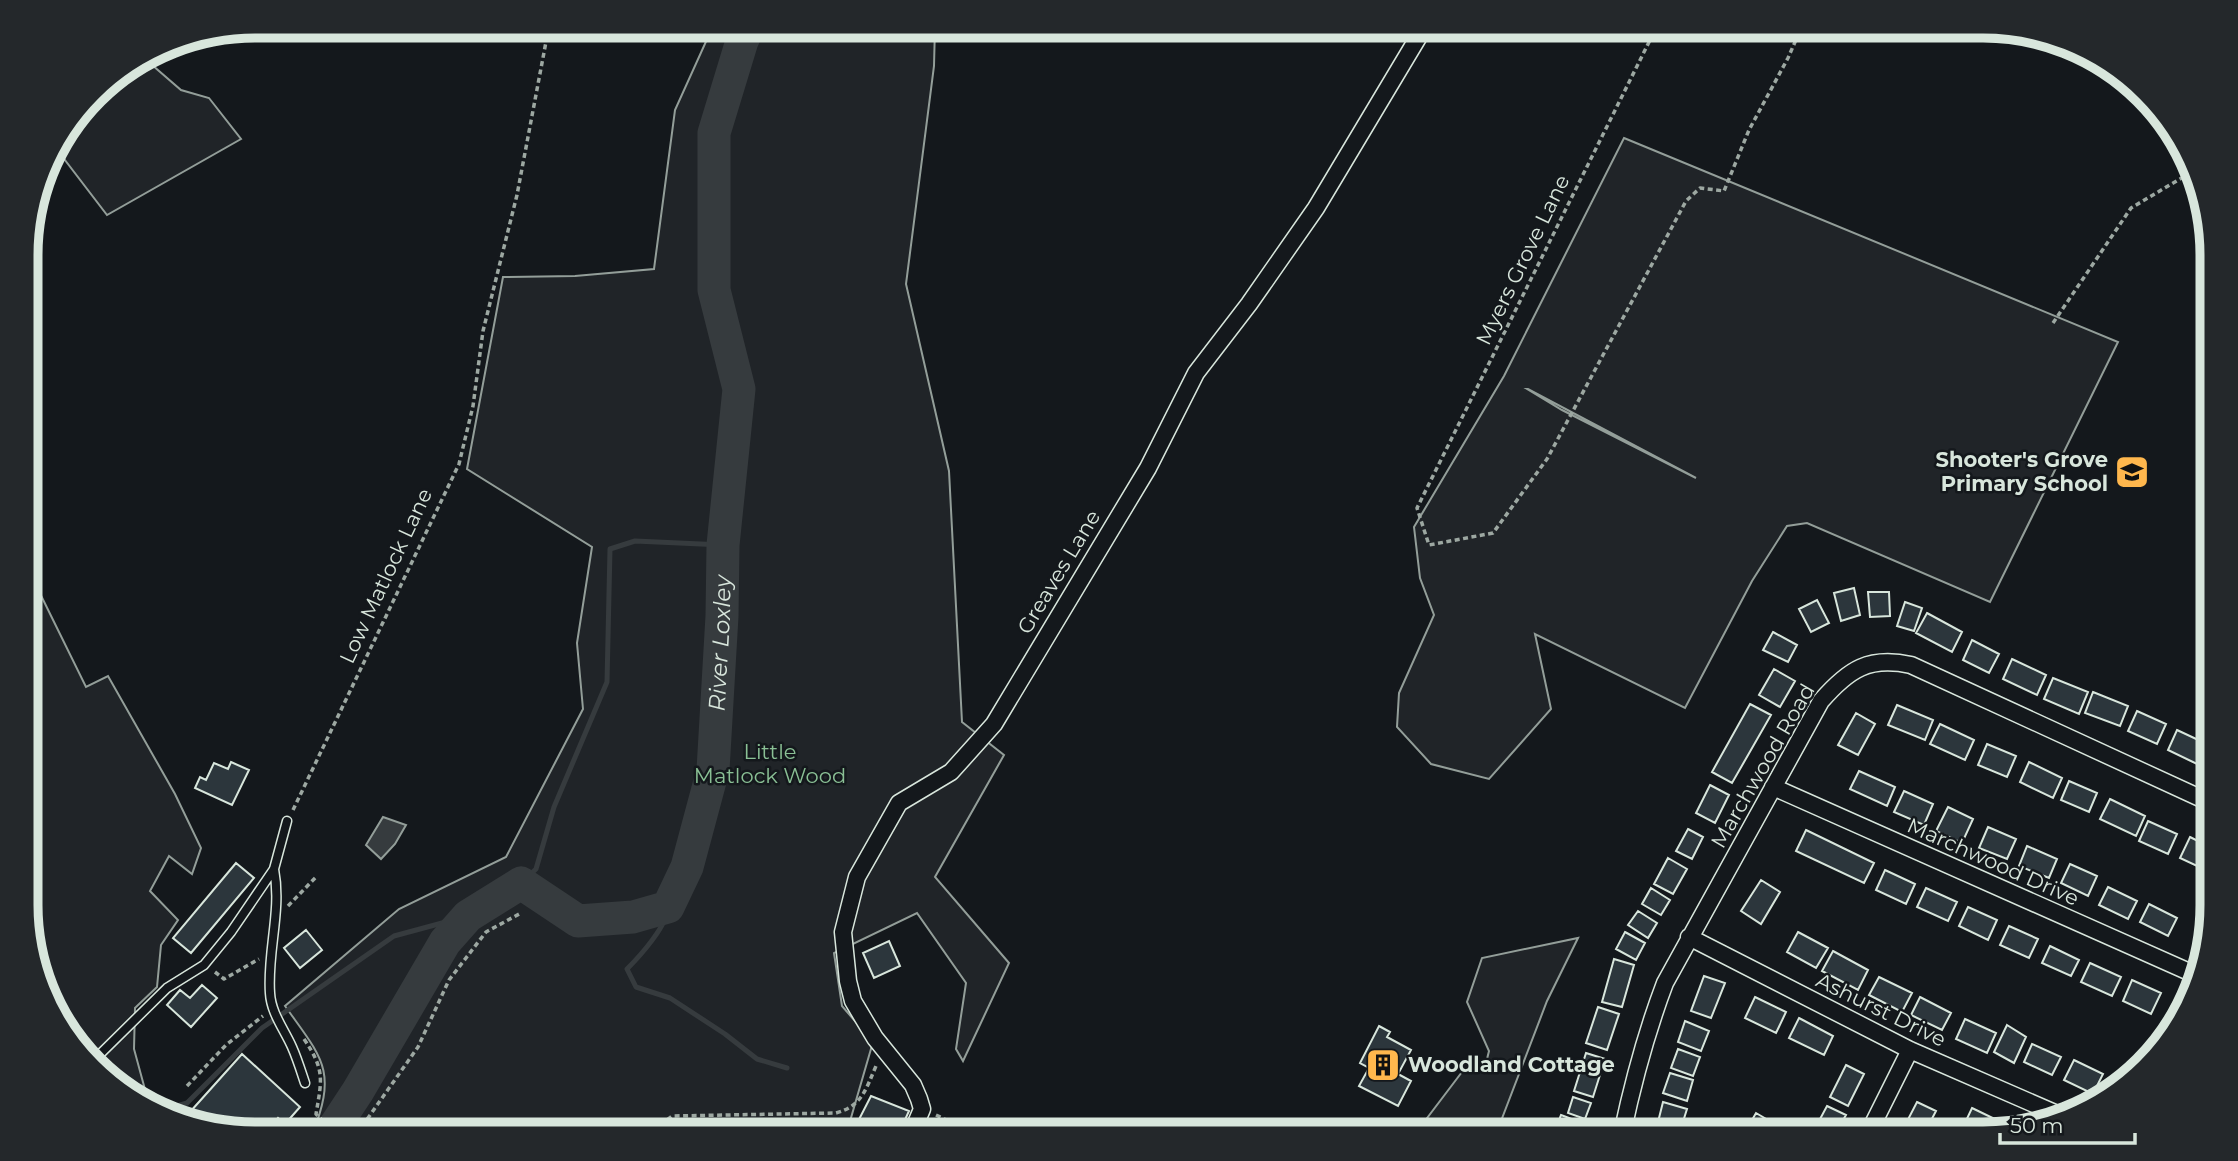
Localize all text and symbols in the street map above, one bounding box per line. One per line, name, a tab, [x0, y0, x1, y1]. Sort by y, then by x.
street label: Myers Grove Lane	[1471, 171, 1575, 349]
place label: Shooter's Grove Primary School	[1935, 447, 2108, 496]
school or university icon: Shooter's Grove Primary School	[2113, 453, 2151, 491]
street label: Low Matlock Lane	[334, 484, 437, 667]
street label: Greaves Lane	[1012, 505, 1105, 638]
water label: River Loxley	[702, 574, 737, 712]
street label: Marchwood Road	[1705, 679, 1820, 852]
park label: Little Matlock Wood	[694, 739, 846, 788]
street label: Marchwood Drive	[1903, 812, 2083, 911]
street label: Ashurst Drive	[1812, 967, 1950, 1052]
building icon: Woodland Cottage	[1364, 1046, 1402, 1084]
place label: Woodland Cottage	[1408, 1052, 1615, 1077]
scale bar	[2000, 1102, 2135, 1146]
text: 50 m	[2010, 1113, 2064, 1138]

